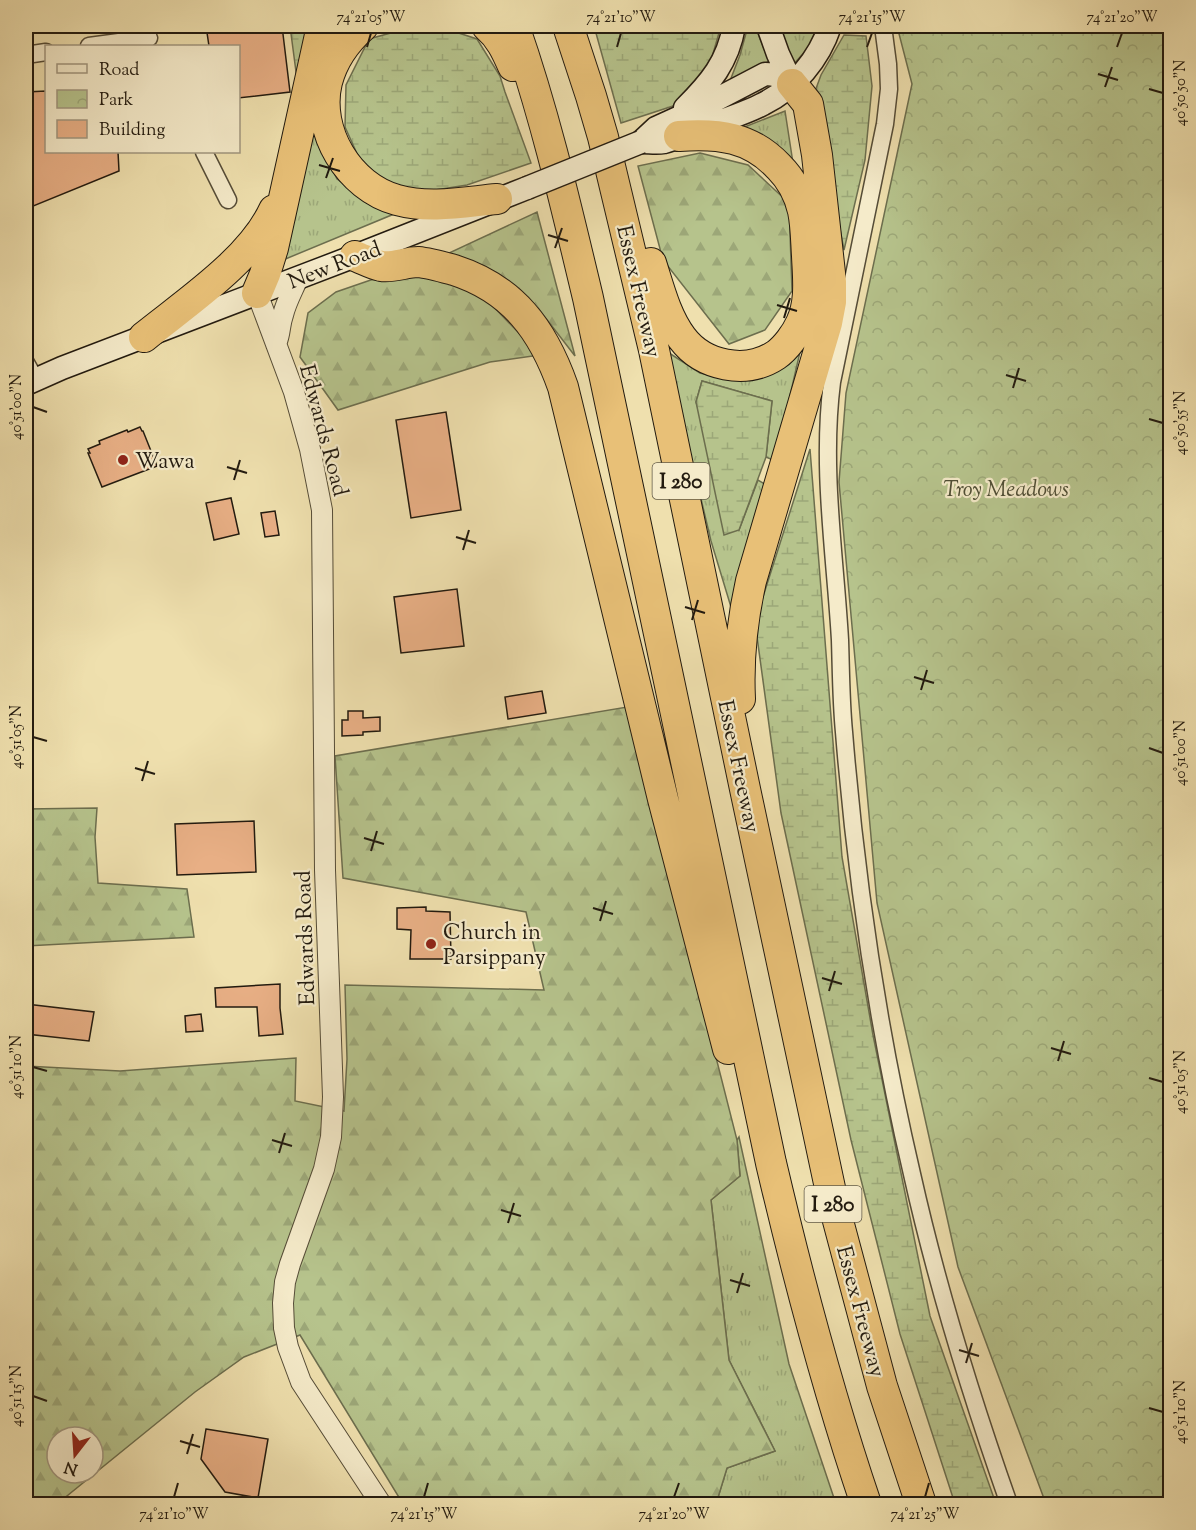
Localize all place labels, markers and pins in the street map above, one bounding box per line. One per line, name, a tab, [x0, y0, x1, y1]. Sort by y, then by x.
place label: Wawa	[135, 447, 195, 479]
marker: Wawa	[116, 453, 130, 467]
place label: Church in Parsippany	[443, 918, 546, 975]
marker: Church in Parsippany	[424, 937, 438, 951]

